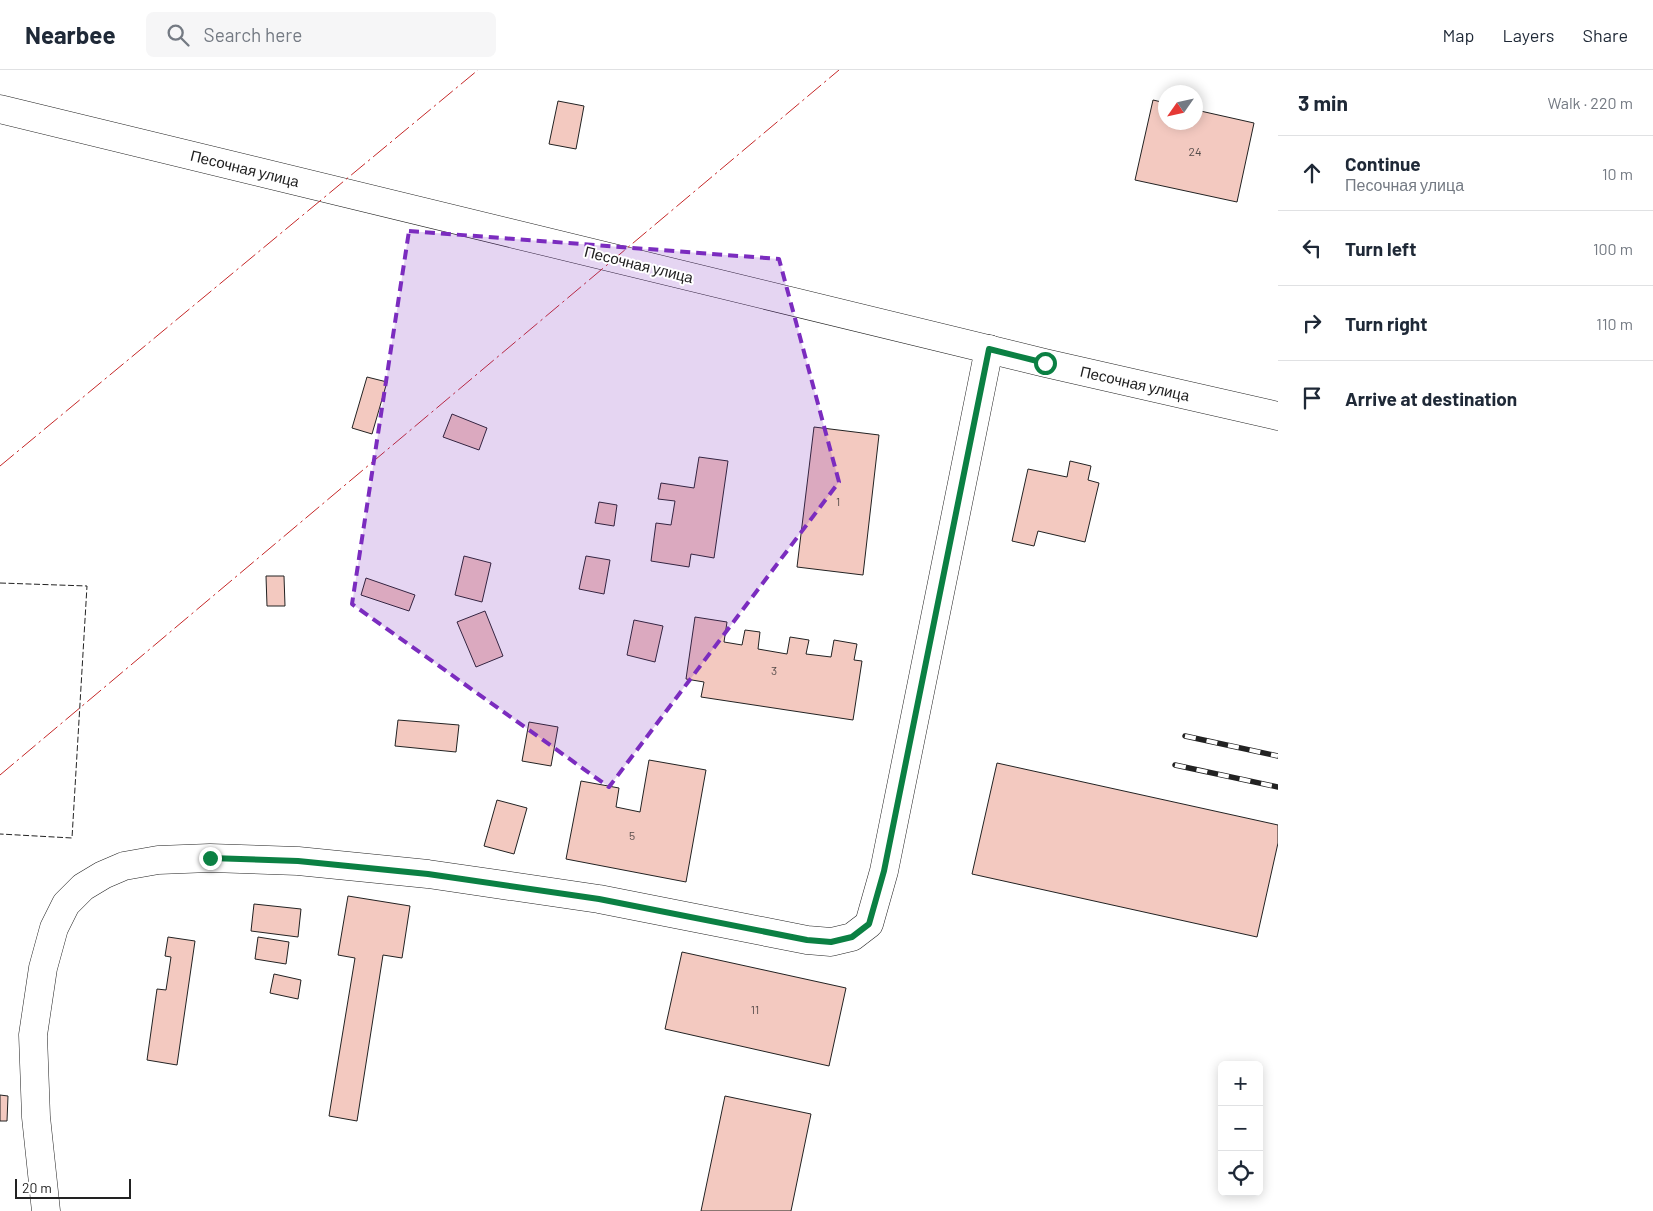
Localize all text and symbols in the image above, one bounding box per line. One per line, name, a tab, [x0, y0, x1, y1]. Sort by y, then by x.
search box	[146, 12, 496, 57]
text: Nearbee	[25, 20, 116, 49]
icon: search	[164, 21, 192, 49]
text: Search here	[204, 23, 302, 46]
text: Map	[1442, 24, 1474, 46]
text: Layers	[1502, 24, 1555, 46]
text: Share	[1583, 24, 1628, 46]
north arrow	[1158, 85, 1203, 130]
text: 3 min	[1298, 90, 1348, 115]
text: Walk · 220 m	[1547, 93, 1633, 112]
house number: 24	[1188, 144, 1202, 158]
street label: Песочная улица	[189, 146, 302, 190]
text: Continue	[1345, 152, 1421, 175]
icon: ahead	[1298, 159, 1326, 187]
text: 10 m	[1602, 164, 1633, 183]
text: Песочная улица	[1345, 175, 1464, 194]
icon: left	[1298, 234, 1326, 262]
text: Turn left	[1345, 237, 1416, 260]
text: 100 m	[1593, 239, 1633, 258]
street label: Песочная улица	[583, 242, 696, 286]
icon: right	[1298, 309, 1326, 337]
text: Turn right	[1345, 312, 1427, 335]
text: 110 m	[1596, 314, 1633, 333]
route start	[1034, 352, 1057, 375]
street label: Песочная улица	[1079, 362, 1192, 404]
icon: arrive	[1298, 384, 1326, 412]
text: Arrive at destination	[1345, 387, 1517, 410]
house number: 1	[836, 494, 840, 508]
house number: 3	[771, 663, 777, 677]
house number: 5	[629, 828, 635, 842]
route end	[199, 847, 222, 870]
house number: 11	[751, 1002, 759, 1016]
map controls	[1218, 1061, 1263, 1196]
button: +	[1218, 1061, 1263, 1106]
button: −	[1218, 1106, 1263, 1151]
button: locate	[1218, 1151, 1263, 1196]
scale bar	[15, 1176, 131, 1199]
text: 20 m	[22, 1179, 52, 1196]

